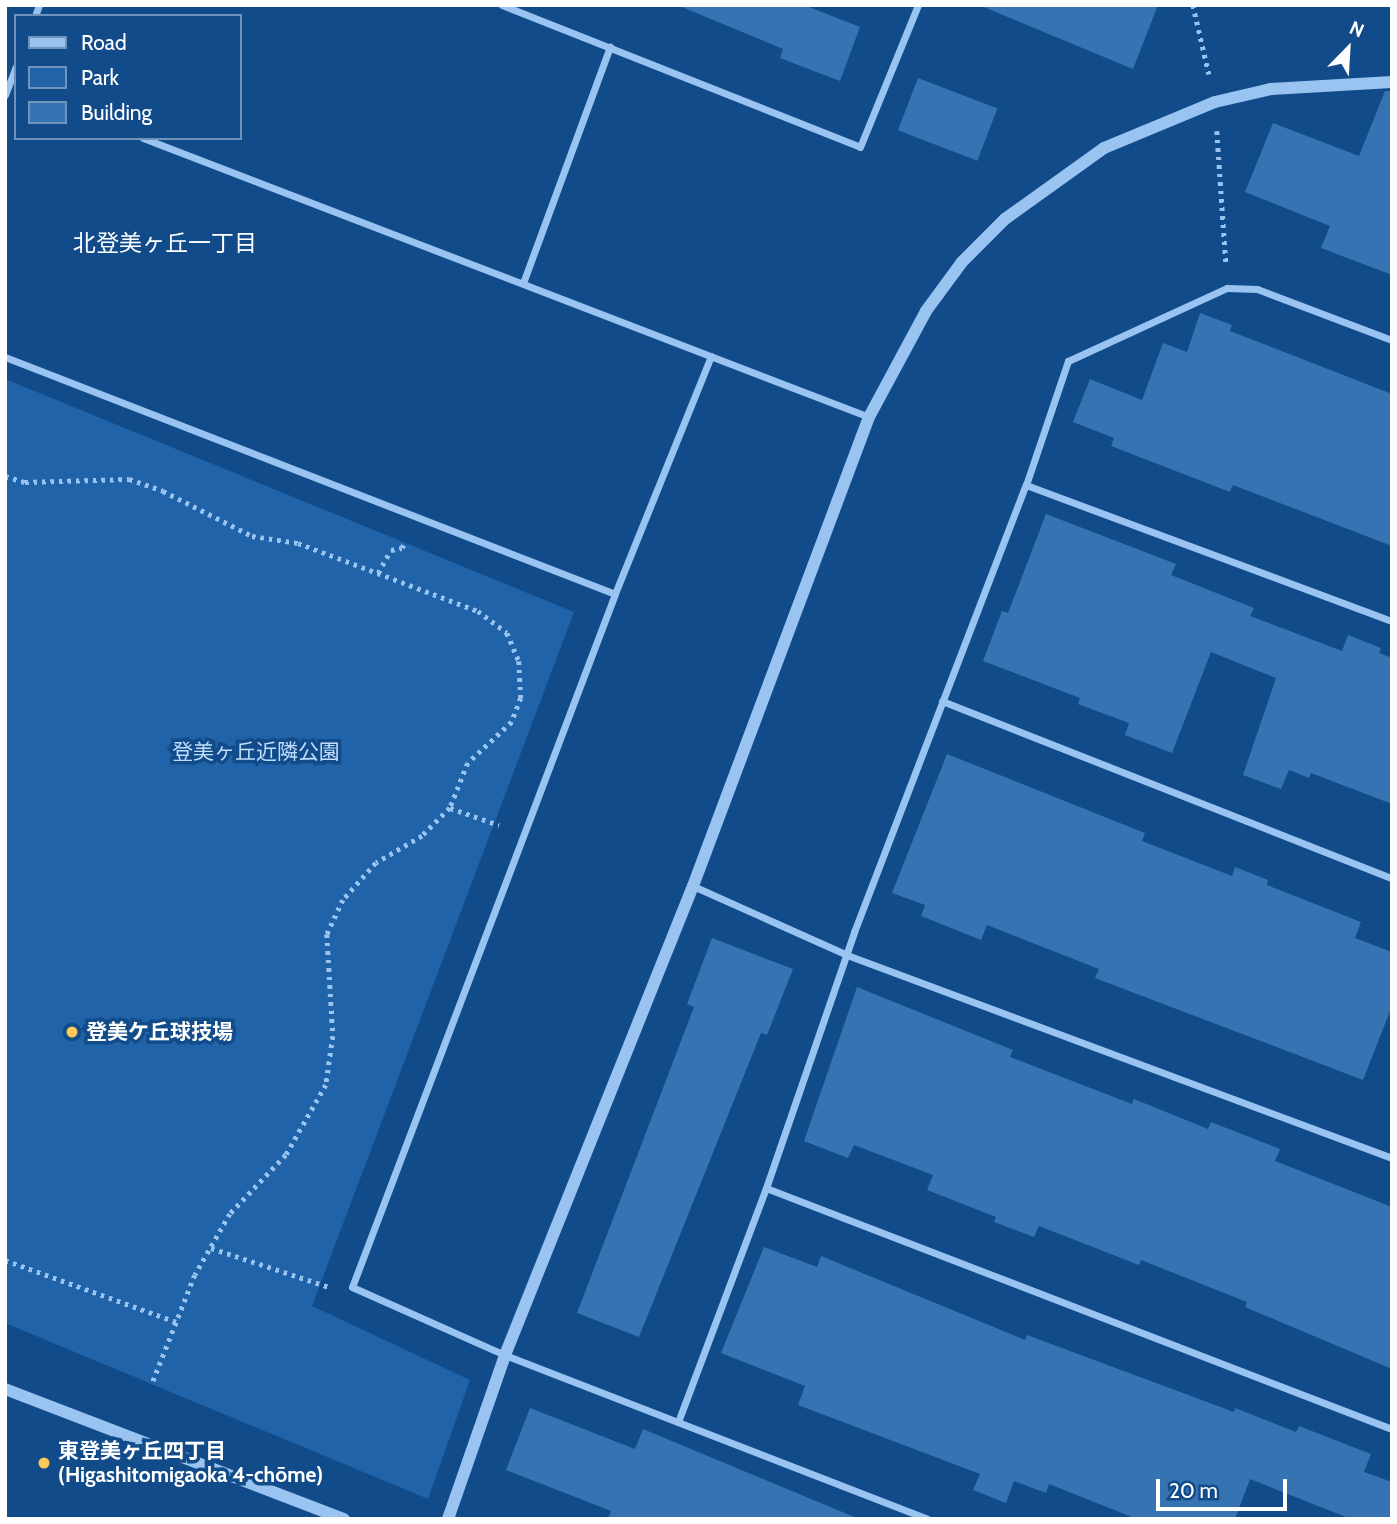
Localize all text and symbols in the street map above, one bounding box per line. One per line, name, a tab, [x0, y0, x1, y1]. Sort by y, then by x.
legend	[14, 14, 242, 140]
north arrow	[1313, 14, 1383, 84]
text: N	[1346, 16, 1368, 43]
text: Road	[81, 30, 127, 55]
text: Park	[81, 65, 119, 90]
text: Building	[81, 100, 152, 125]
district label: 北登美ヶ丘一丁目	[73, 229, 257, 257]
park label: 登美ヶ丘近隣公園	[172, 739, 340, 765]
place label: 登美ケ丘球技場	[86, 1019, 233, 1045]
marker: 登美ケ丘球技場	[64, 1024, 80, 1040]
place label: 東登美ヶ丘四丁目 (Higashitomigaoka 4-chōme)	[58, 1438, 322, 1488]
marker: 東登美ヶ丘四丁目 (Higashitomigaoka 4-chōme)	[36, 1455, 52, 1471]
scale bar	[1159, 1464, 1290, 1508]
text: 20 m	[1169, 1478, 1218, 1503]

